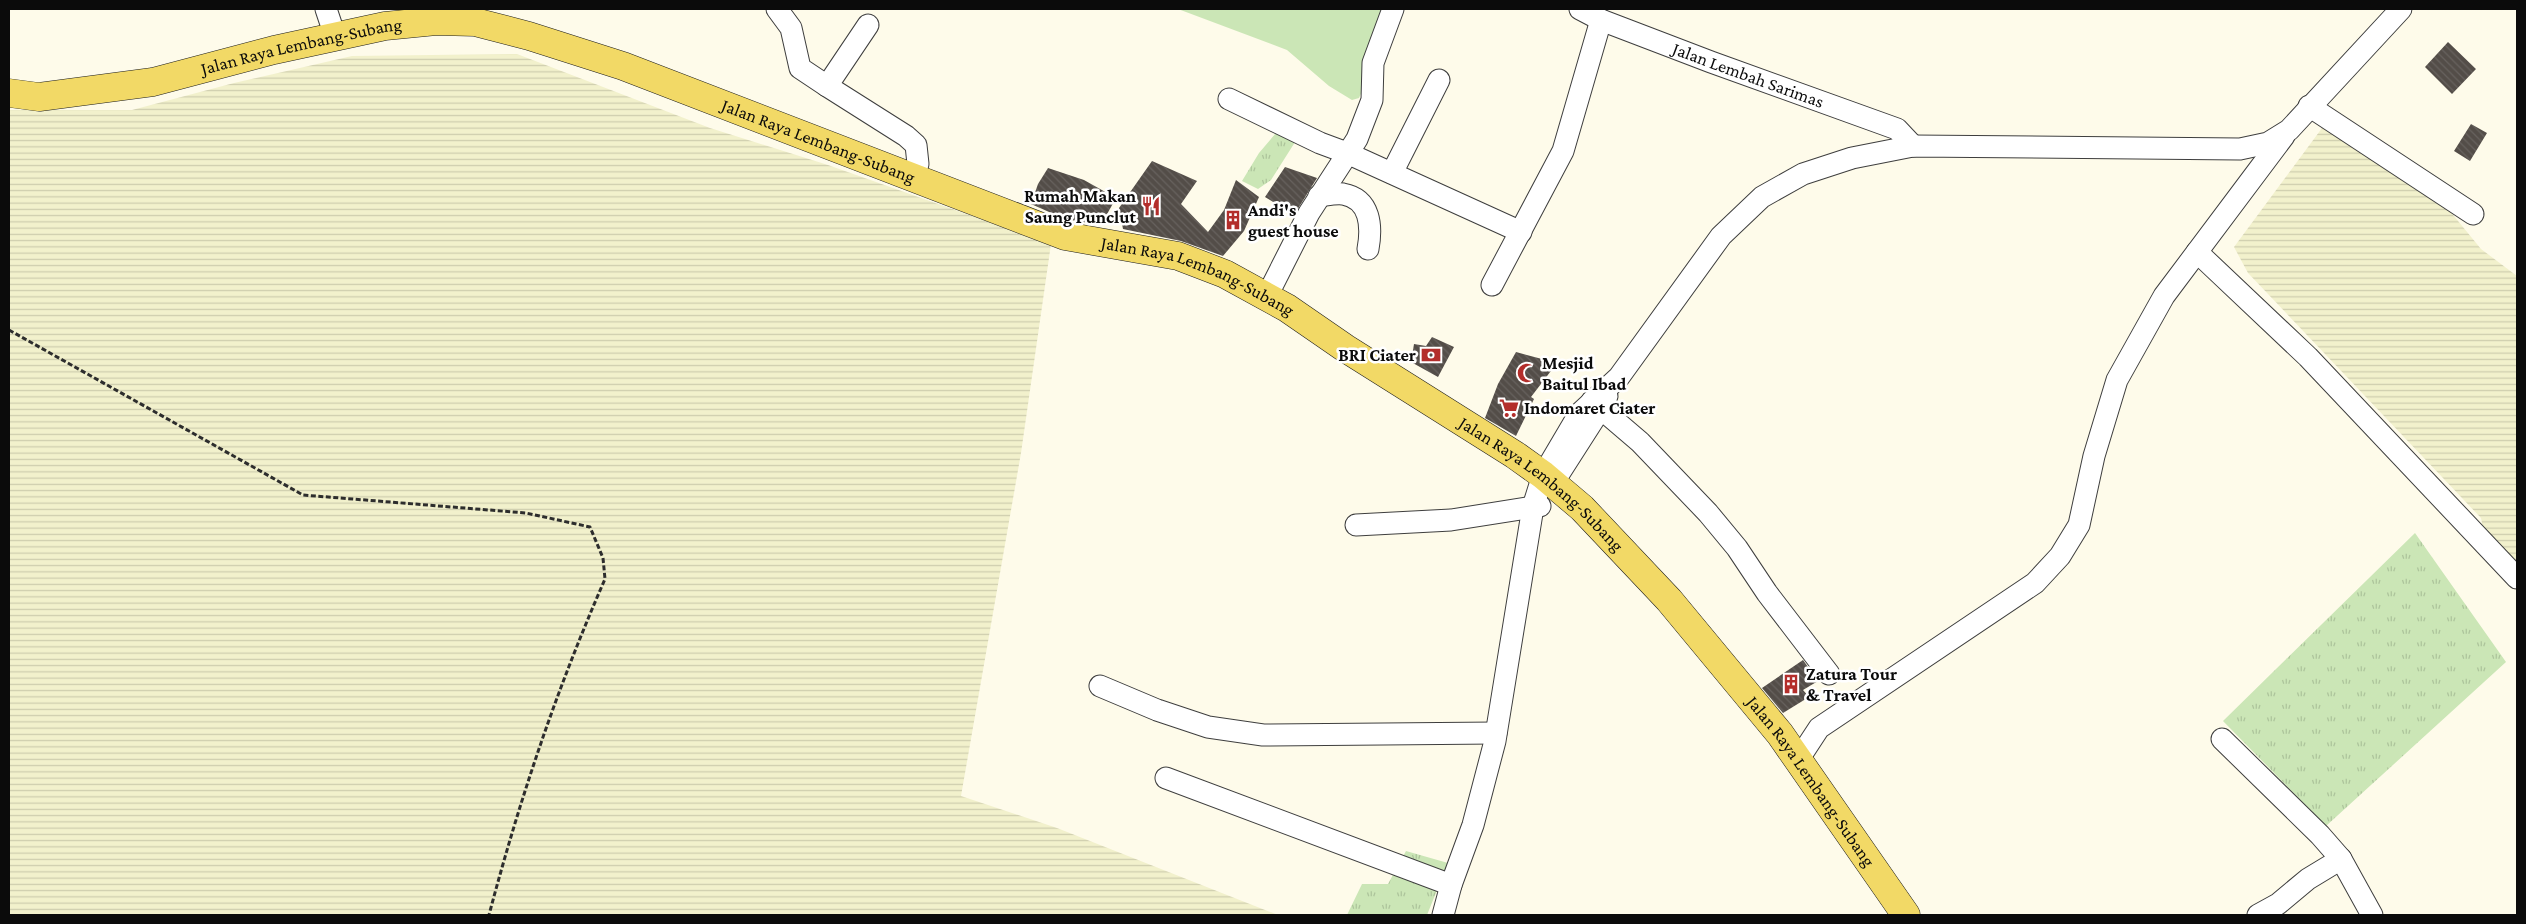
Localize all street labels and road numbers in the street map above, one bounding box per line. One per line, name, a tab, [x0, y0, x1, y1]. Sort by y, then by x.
street label: Jalan Raya Lembang-Subang	[197, 14, 403, 79]
street label: Jalan Lembah Sarimas	[1668, 38, 1827, 112]
street label: Jalan Raya Lembang-Subang	[717, 94, 918, 187]
street label: Jalan Raya Lembang-Subang	[1098, 232, 1298, 320]
street label: Jalan Raya Lembang-Subang	[1454, 411, 1628, 556]
street label: Jalan Raya Lembang-Subang	[1742, 690, 1879, 871]

